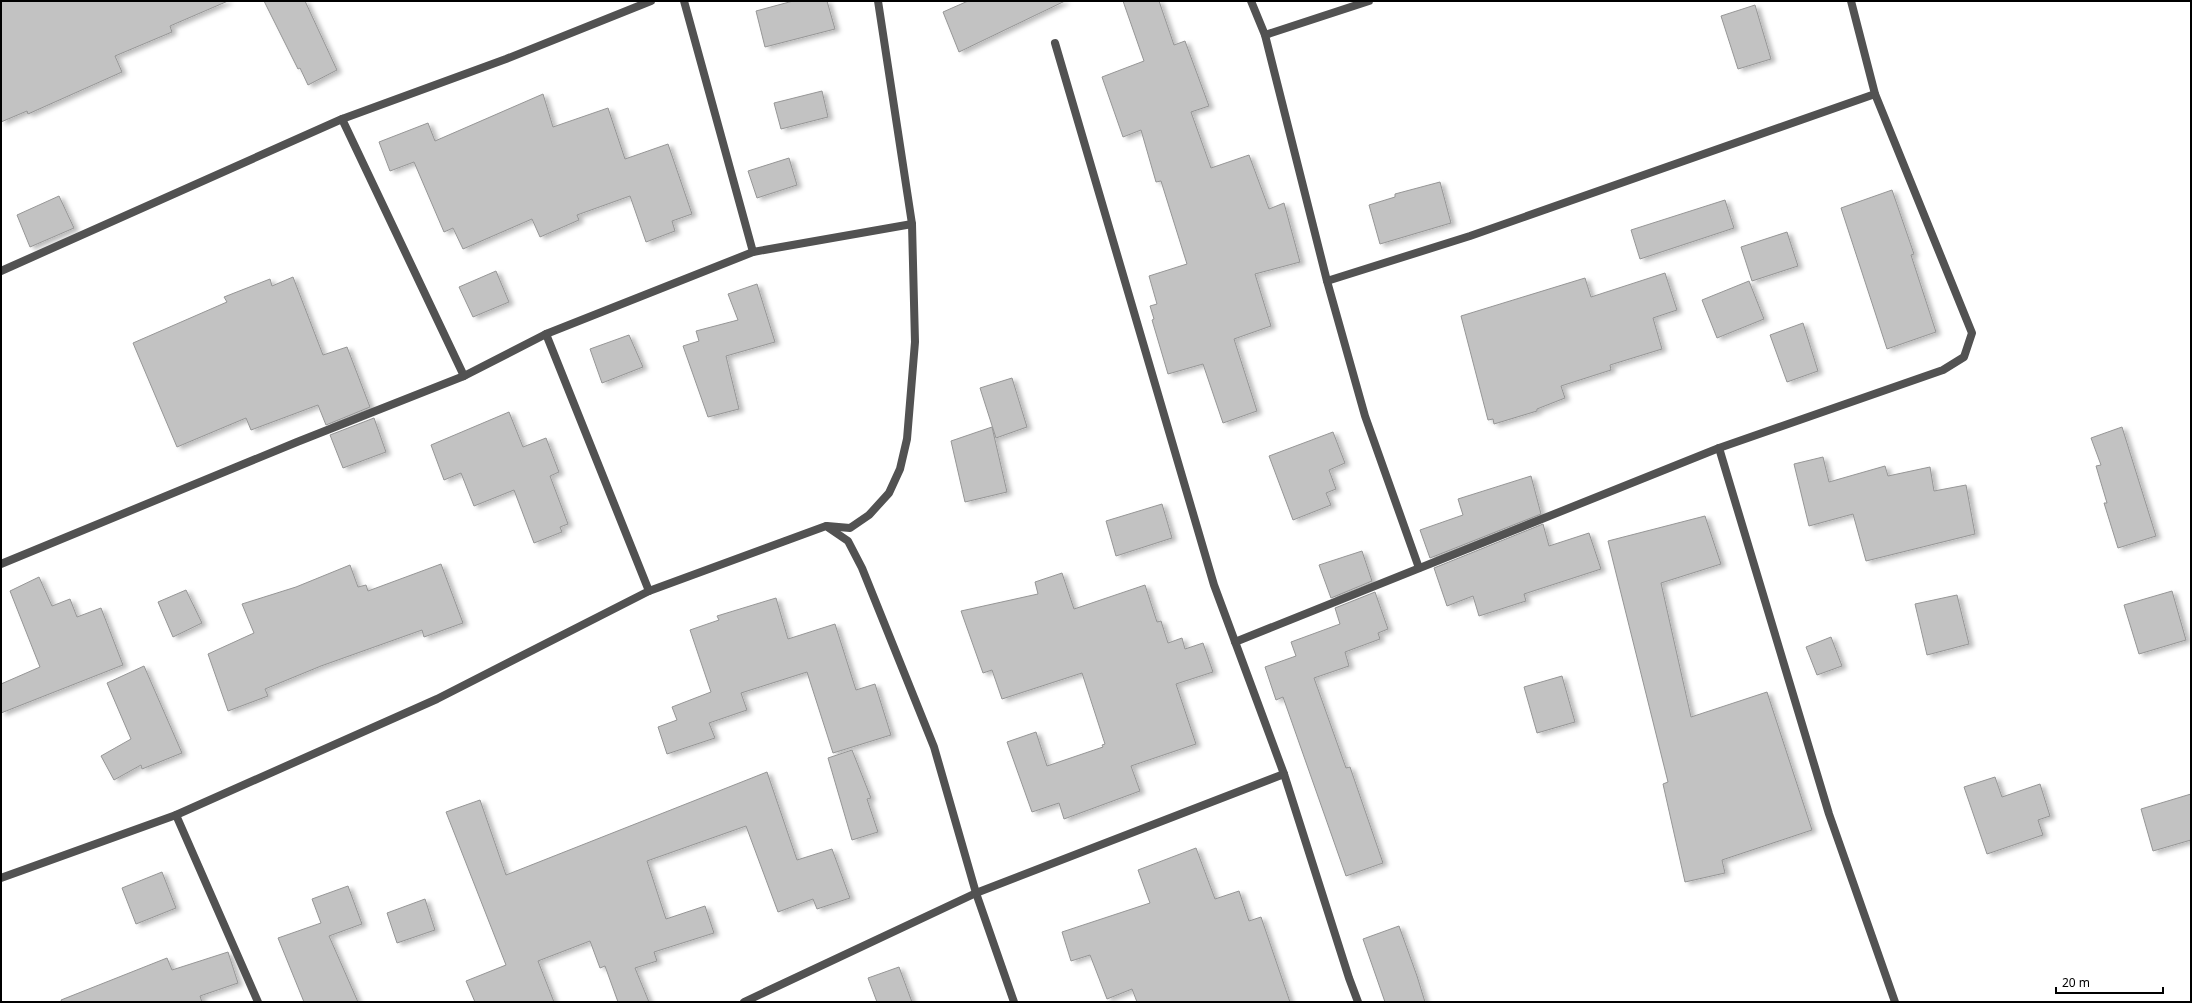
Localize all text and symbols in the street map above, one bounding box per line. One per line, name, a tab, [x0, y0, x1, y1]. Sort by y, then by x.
scale bar	[2056, 969, 2163, 995]
text: 20 m	[2062, 974, 2090, 991]

